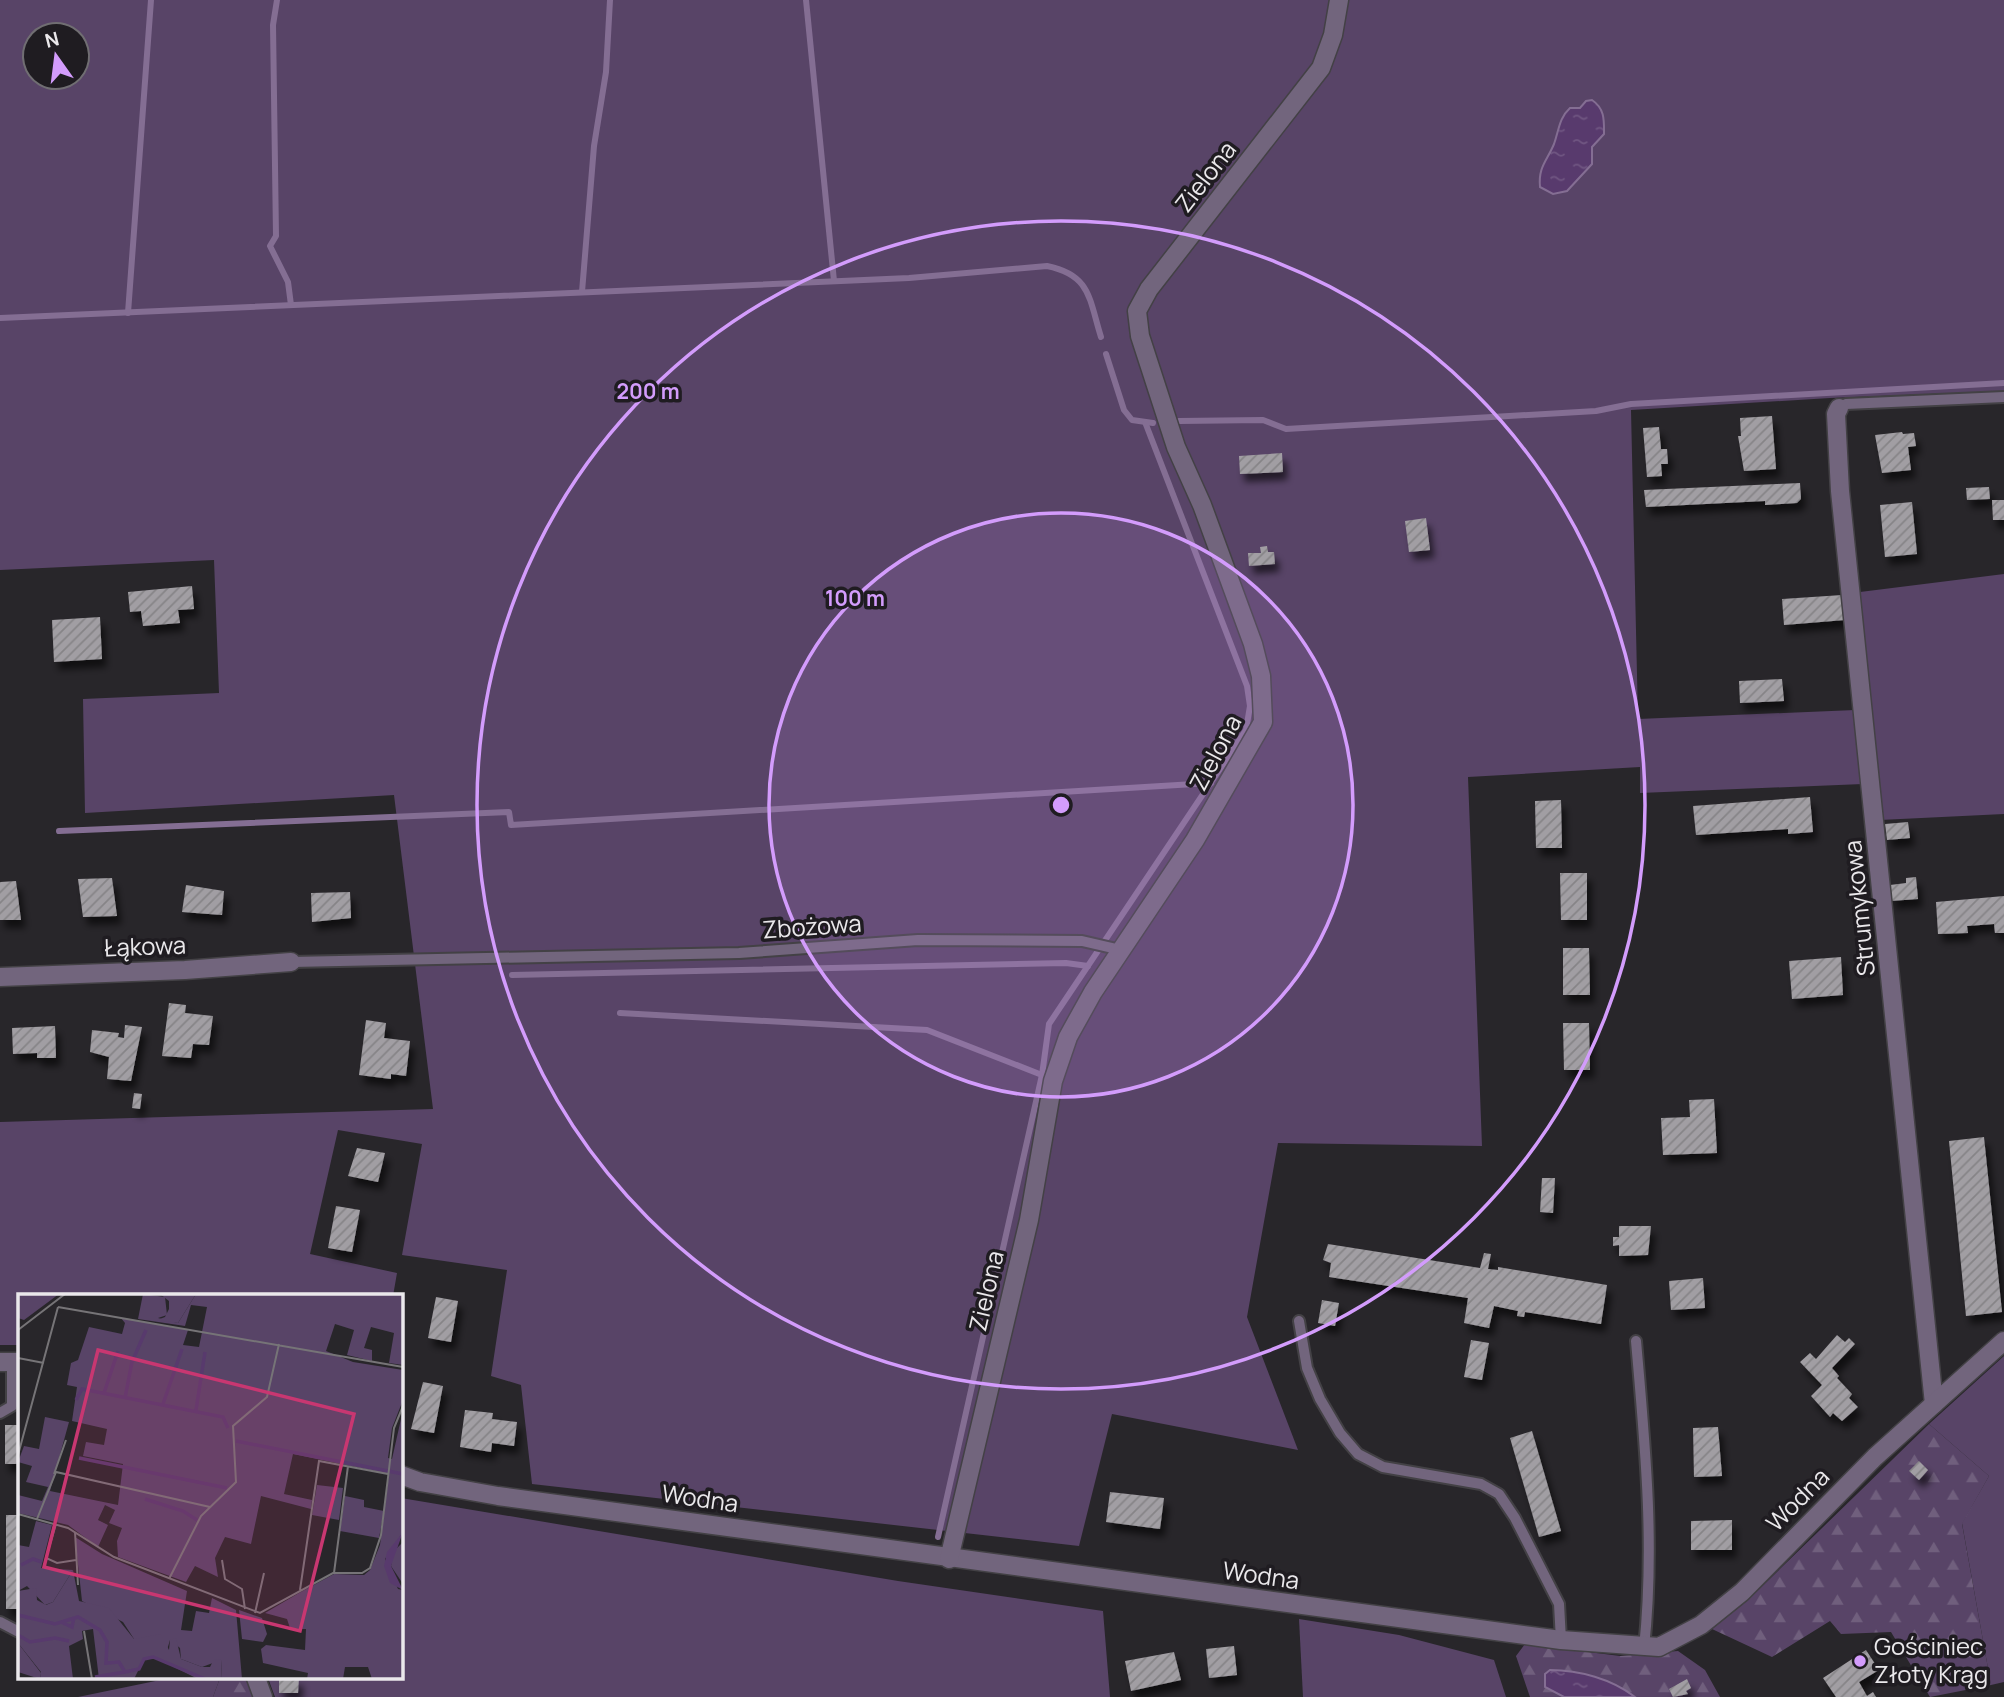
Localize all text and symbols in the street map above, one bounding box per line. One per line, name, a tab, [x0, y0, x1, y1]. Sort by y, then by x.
north arrow	[21, 21, 91, 91]
text: N	[42, 25, 62, 54]
street label: Zielona	[1167, 134, 1243, 218]
text: 200 m	[616, 377, 680, 405]
text: 100 m	[825, 584, 885, 612]
street label: Zielona	[1181, 708, 1248, 796]
centre of rings	[1049, 793, 1073, 817]
street label: Strumykowa	[1835, 839, 1882, 978]
street label: Zbożowa	[761, 906, 863, 945]
street label: Łąkowa	[103, 928, 187, 963]
street label: Zielona	[960, 1247, 1011, 1334]
inset map	[18, 1294, 402, 1680]
street label: Wodna	[1758, 1460, 1836, 1538]
street label: Wodna	[660, 1476, 741, 1519]
street label: Wodna	[1221, 1553, 1302, 1596]
place label: Gościniec Złoty Krąg	[1874, 1629, 1988, 1690]
marker: Gościniec Złoty Krąg	[1852, 1653, 1868, 1669]

